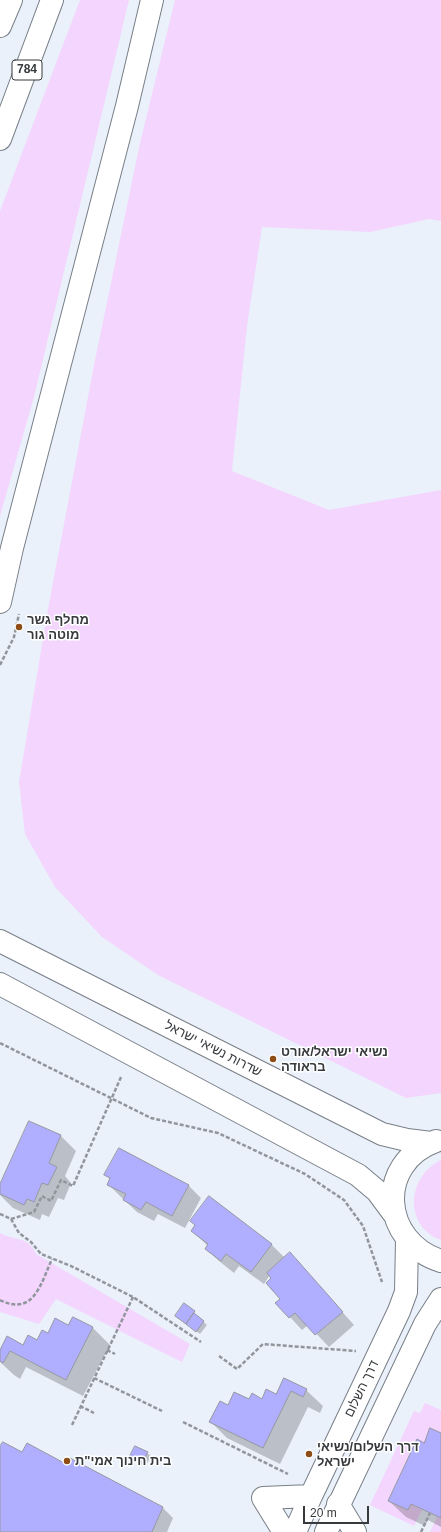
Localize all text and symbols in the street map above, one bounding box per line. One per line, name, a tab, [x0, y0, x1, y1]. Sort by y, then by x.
road number: 784	[12, 60, 42, 80]
place label: מחלף גשר מוטה גור	[27, 612, 89, 643]
marker: מחלף גשר מוטה גור	[14, 622, 24, 632]
street label: שדרות נשיאי ישראל	[162, 1018, 264, 1080]
place label: נשיאי ישראל/אורט בראודה	[281, 1044, 388, 1075]
marker: נשיאי ישראל/אורט בראודה	[268, 1054, 278, 1064]
street label: דרך השלום	[342, 1358, 382, 1420]
place label: דרך השלום/נשיאי ישראל	[317, 1439, 419, 1470]
marker: דרך השלום/נשיאי ישראל	[304, 1449, 314, 1459]
place label: בית חינוך אמי"ת	[75, 1453, 171, 1469]
marker: בית חינוך אמי"ת	[62, 1456, 72, 1466]
scale bar	[305, 1498, 371, 1524]
text: 20 m	[310, 1506, 337, 1520]

